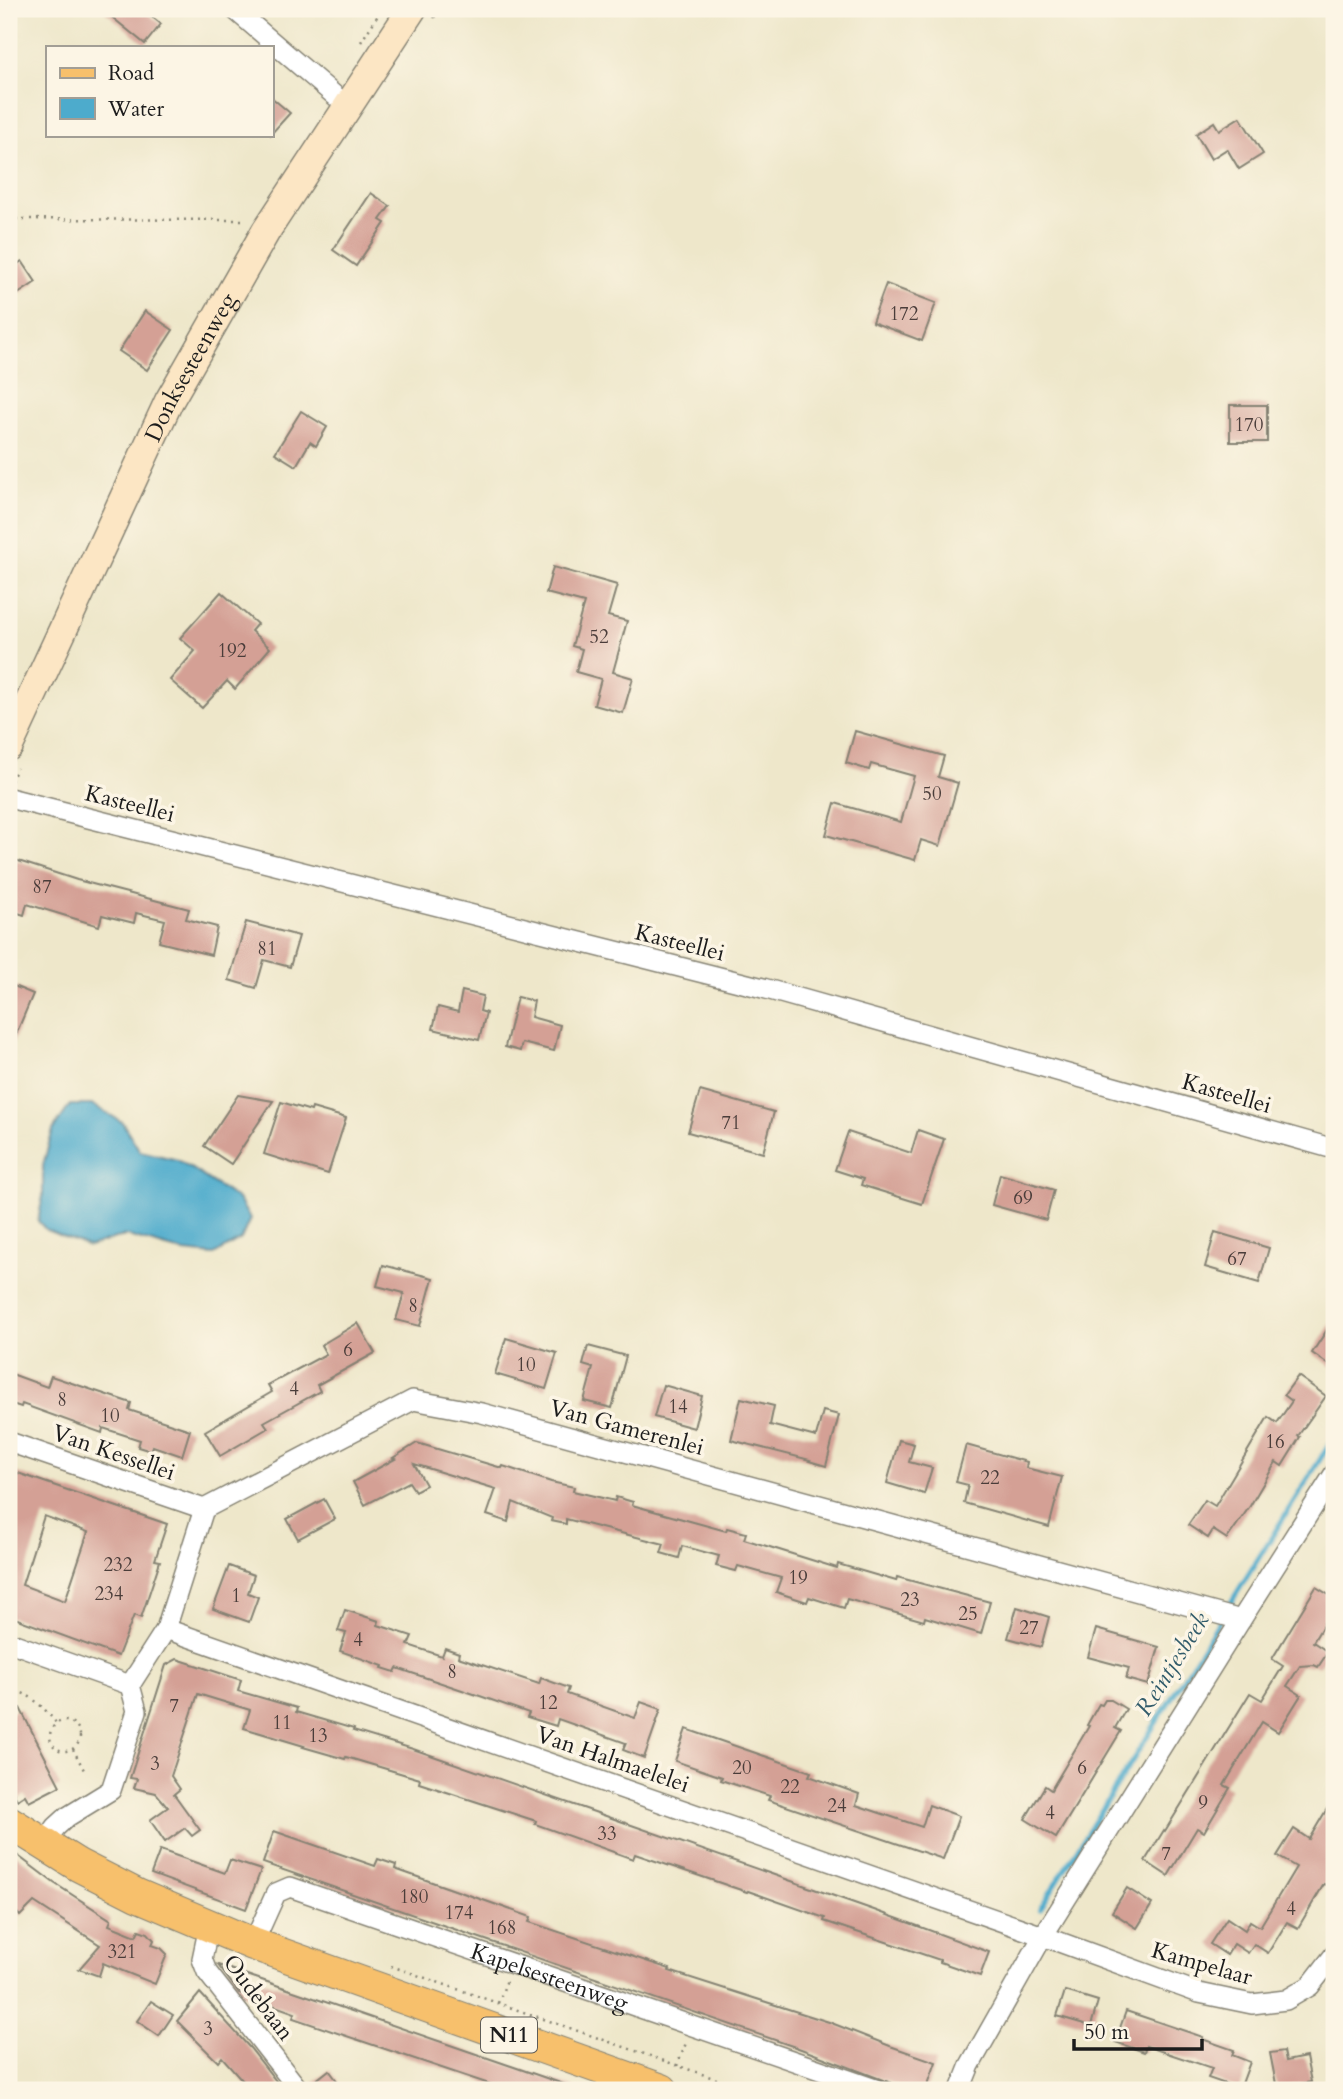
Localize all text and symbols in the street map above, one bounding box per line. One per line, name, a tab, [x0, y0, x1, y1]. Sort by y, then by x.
legend	[46, 46, 273, 136]
text: Road	[108, 59, 154, 88]
text: Water	[107, 95, 164, 124]
street label: Donksesteenweg	[137, 287, 244, 447]
house number: 172	[889, 301, 919, 327]
house number: 170	[1234, 412, 1264, 438]
house number: 52	[589, 624, 609, 650]
house number: 192	[217, 638, 247, 664]
street label: Kasteellei	[82, 777, 178, 830]
house number: 50	[922, 781, 942, 807]
house number: 87	[32, 874, 52, 900]
street label: Kasteellei	[632, 916, 728, 969]
house number: 81	[257, 936, 277, 962]
street label: Kasteellei	[1179, 1066, 1275, 1121]
house number: 71	[721, 1110, 741, 1136]
house number: 69	[1013, 1185, 1033, 1211]
house number: 67	[1227, 1246, 1247, 1272]
house number: 8	[408, 1293, 418, 1319]
house number: 6	[343, 1337, 353, 1363]
house number: 10	[516, 1352, 536, 1378]
house number: 4	[289, 1376, 299, 1402]
house number: 8	[57, 1387, 67, 1413]
street label: Van Gamerenlei	[546, 1392, 708, 1463]
house number: 14	[668, 1394, 688, 1420]
house number: 10	[100, 1403, 120, 1429]
street label: Van Kessellei	[48, 1417, 179, 1488]
house number: 16	[1265, 1429, 1285, 1455]
house number: 22	[980, 1465, 1000, 1491]
house number: 232	[103, 1552, 133, 1578]
house number: 19	[788, 1565, 808, 1591]
house number: 234	[94, 1581, 124, 1607]
house number: 1	[231, 1583, 241, 1609]
house number: 23	[900, 1587, 920, 1613]
house number: 25	[958, 1601, 978, 1627]
water label: Reintjesbeek	[1127, 1606, 1217, 1723]
house number: 27	[1019, 1615, 1039, 1641]
house number: 4	[353, 1627, 363, 1653]
house number: 8	[447, 1659, 457, 1685]
house number: 12	[538, 1690, 558, 1716]
house number: 7	[169, 1693, 179, 1719]
house number: 11	[272, 1710, 292, 1736]
street label: Van Halmaelelei	[532, 1719, 694, 1800]
house number: 13	[308, 1723, 328, 1749]
house number: 3	[150, 1751, 160, 1777]
house number: 20	[732, 1755, 752, 1781]
house number: 6	[1077, 1755, 1087, 1781]
house number: 22	[780, 1774, 800, 1800]
house number: 9	[1198, 1790, 1208, 1816]
house number: 24	[827, 1793, 847, 1819]
house number: 4	[1045, 1800, 1055, 1826]
house number: 33	[597, 1821, 617, 1847]
house number: 7	[1161, 1841, 1171, 1867]
house number: 180	[399, 1884, 429, 1910]
house number: 4	[1286, 1896, 1296, 1922]
house number: 174	[444, 1900, 474, 1926]
house number: 168	[487, 1915, 517, 1941]
street label: Kampelaar	[1148, 1934, 1256, 1993]
street label: Kapelsesteenweg	[467, 1936, 633, 2019]
house number: 321	[107, 1939, 137, 1965]
street label: Oudebaan	[216, 1948, 301, 2047]
scale bar	[1074, 2008, 1201, 2052]
house number: 3	[203, 2016, 213, 2042]
road number: N11	[481, 2018, 537, 2052]
text: 50 m	[1084, 2018, 1129, 2047]

